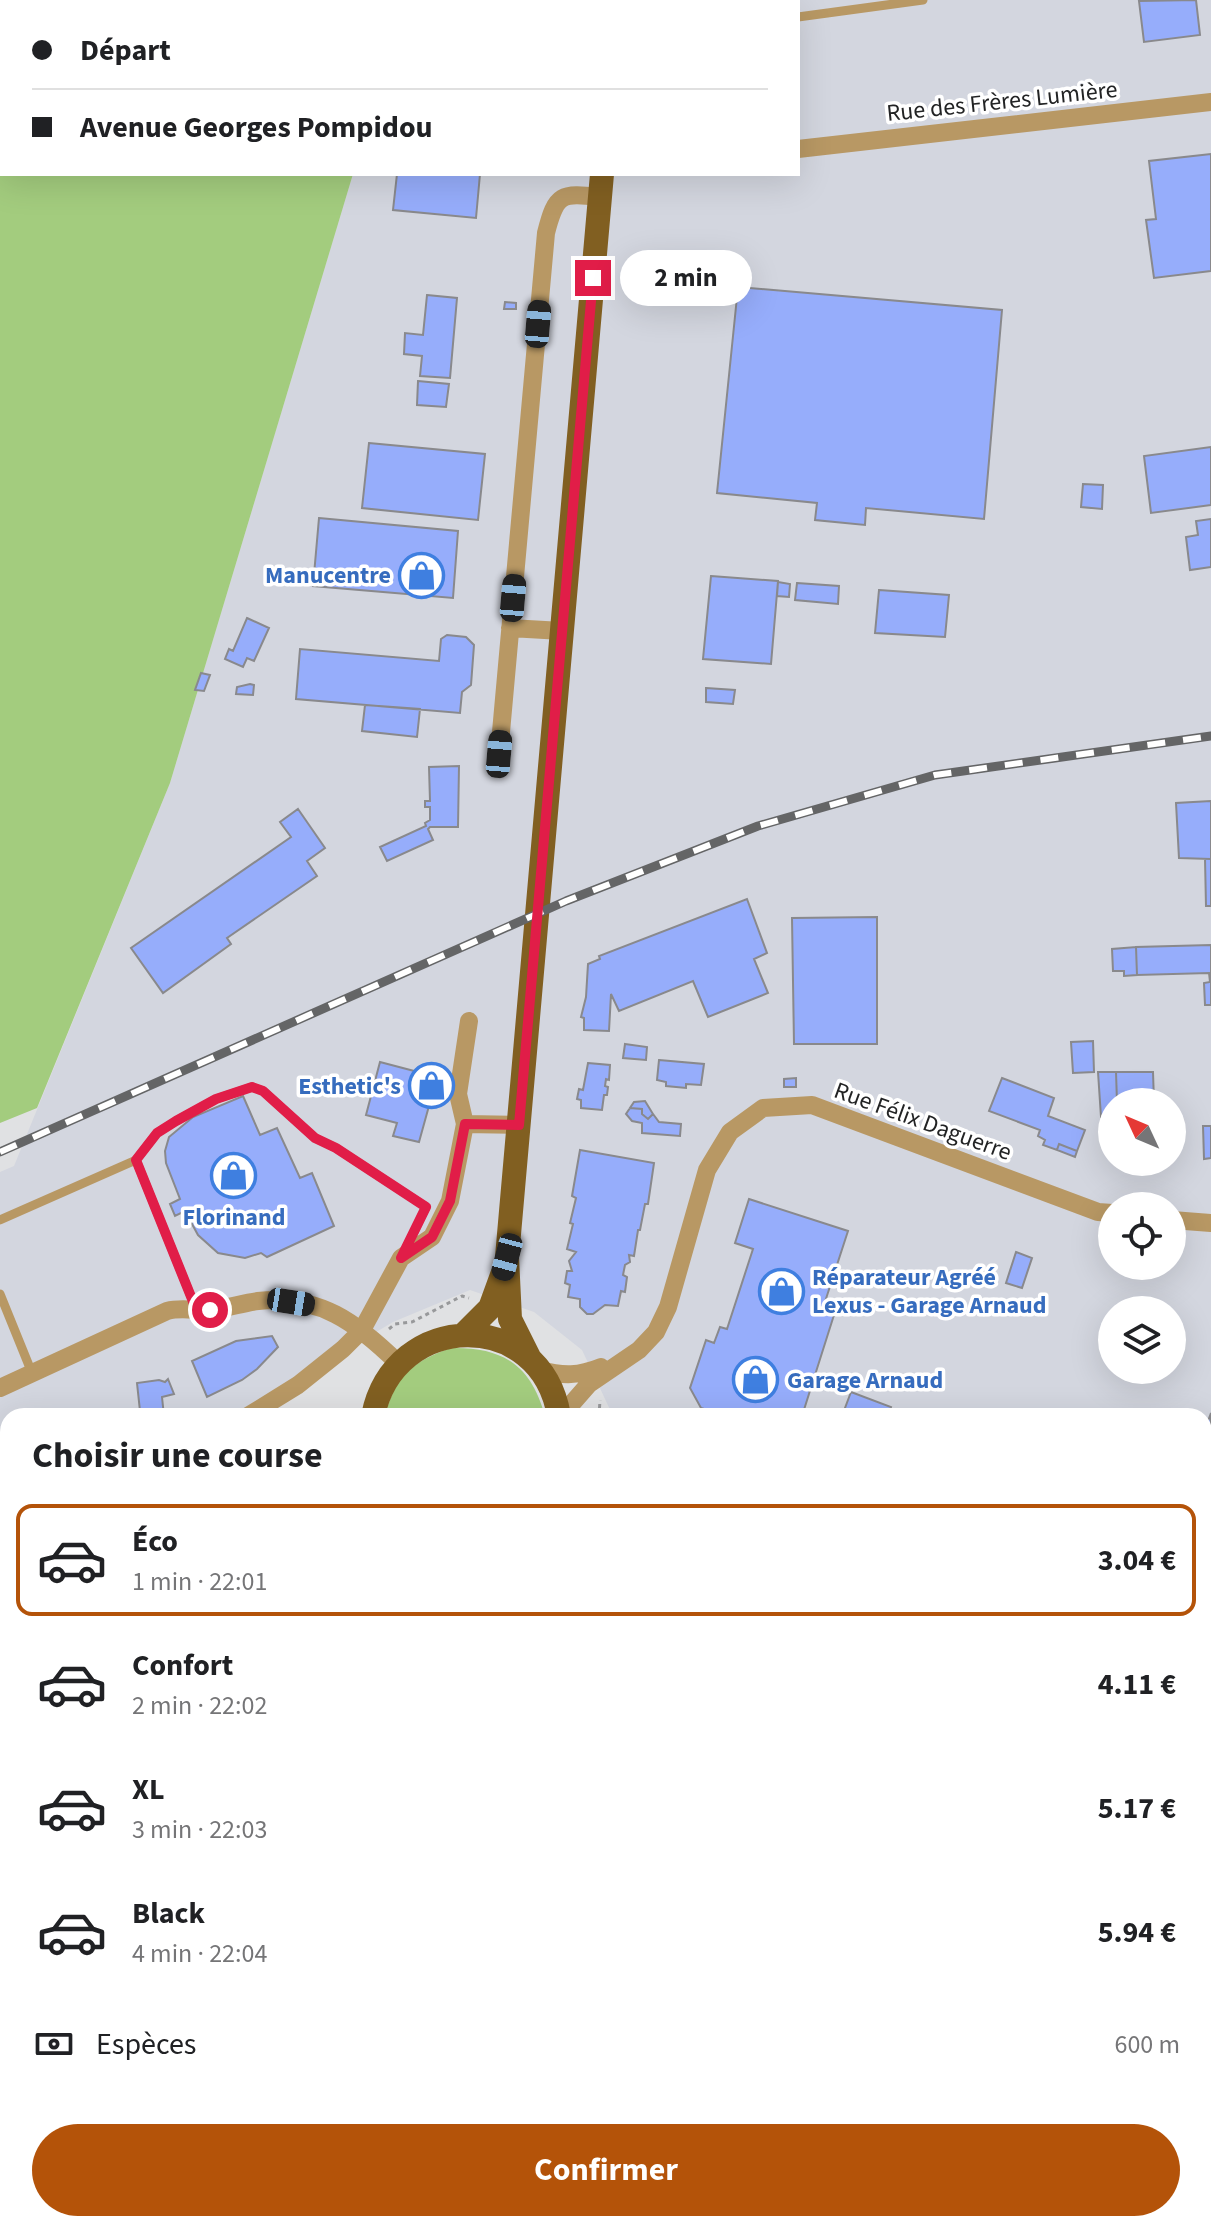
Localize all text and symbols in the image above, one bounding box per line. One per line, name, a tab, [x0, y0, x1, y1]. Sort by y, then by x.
text: Départ	[80, 29, 171, 72]
street label: Rue des Frères Lumière	[885, 72, 1119, 131]
text: Avenue Georges Pompidou	[80, 106, 433, 149]
callout: 2 min	[621, 250, 753, 306]
text: 2 min	[654, 259, 718, 296]
route end	[575, 260, 611, 296]
car	[524, 299, 552, 349]
shop icon: Manucentre	[398, 551, 446, 599]
place label: Manucentre	[265, 558, 391, 593]
car	[499, 573, 527, 623]
car	[485, 729, 513, 779]
shop icon: Esthetic's	[408, 1062, 456, 1110]
place label: Esthetic's	[298, 1069, 401, 1104]
street label: Rue Félix Daguerre	[829, 1073, 1016, 1170]
north arrow	[1098, 1088, 1186, 1176]
map controls	[1098, 1088, 1186, 1384]
shop icon: Florinand	[210, 1151, 258, 1199]
button: locate	[1098, 1192, 1186, 1280]
place label: Florinand	[183, 1200, 285, 1235]
car	[489, 1231, 525, 1283]
place label: Réparateur Agréé Lexus - Garage Arnaud	[812, 1260, 1046, 1323]
shop icon: Réparateur Agréé Lexus - Garage Arnaud	[757, 1267, 805, 1315]
car	[265, 1286, 317, 1318]
route start	[192, 1292, 228, 1328]
button: layers	[1098, 1296, 1186, 1384]
shop icon: Garage Arnaud	[732, 1356, 780, 1404]
place label: Garage Arnaud	[787, 1363, 943, 1398]
text: Choisir une course	[32, 1430, 323, 1481]
text: Éco	[132, 1520, 178, 1563]
icon: car	[36, 1524, 108, 1596]
text: 3.04 €	[1098, 1539, 1176, 1582]
text: 1 min · 22:01	[132, 1563, 267, 1600]
text: Confort	[132, 1644, 233, 1687]
icon: car	[36, 1648, 108, 1720]
text: 4.11 €	[1098, 1663, 1176, 1706]
text: 2 min · 22:02	[132, 1687, 267, 1724]
text: XL	[132, 1768, 165, 1811]
icon: car	[36, 1772, 108, 1844]
text: 5.17 €	[1098, 1787, 1176, 1830]
text: 3 min · 22:03	[132, 1811, 267, 1848]
text: Black	[132, 1892, 205, 1935]
icon: car	[36, 1896, 108, 1968]
text: 5.94 €	[1098, 1911, 1176, 1954]
text: 4 min · 22:04	[132, 1935, 267, 1972]
icon: cash	[32, 2022, 76, 2066]
text: Espèces	[96, 2023, 196, 2066]
text: 600 m	[1114, 2026, 1180, 2063]
button: Confirmer	[32, 2124, 1180, 2216]

